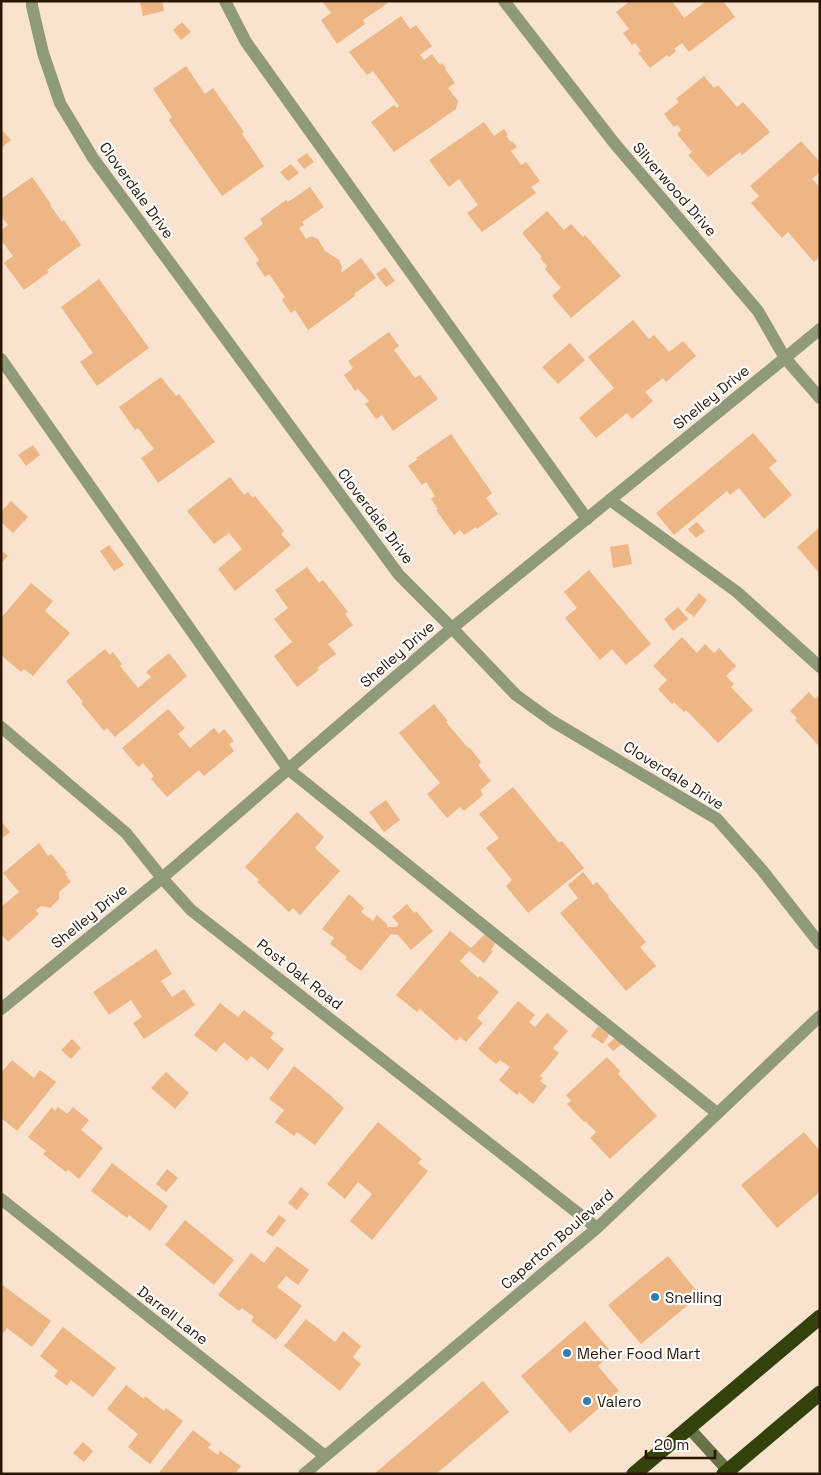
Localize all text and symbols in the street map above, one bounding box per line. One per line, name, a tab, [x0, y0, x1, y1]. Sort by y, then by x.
street label: Cloverdale Drive	[96, 138, 179, 242]
street label: Silverwood Drive	[629, 138, 721, 240]
street label: Shelley Drive	[669, 360, 753, 433]
street label: Cloverdale Drive	[334, 464, 418, 568]
street label: Shelley Drive	[356, 616, 438, 692]
street label: Cloverdale Drive	[620, 736, 728, 814]
street label: Shelley Drive	[47, 879, 131, 952]
street label: Post Oak Road	[253, 935, 347, 1013]
street label: Caperton Boulevard	[497, 1185, 617, 1293]
street label: Darrell Lane	[134, 1281, 212, 1349]
place label: Snelling	[665, 1288, 722, 1307]
marker: Snelling	[649, 1291, 661, 1303]
place label: Meher Food Mart	[577, 1344, 701, 1363]
marker: Meher Food Mart	[561, 1347, 573, 1359]
place label: Valero	[597, 1392, 642, 1411]
marker: Valero	[581, 1395, 593, 1407]
scale bar	[646, 1428, 715, 1460]
text: 20 m	[654, 1435, 689, 1454]

